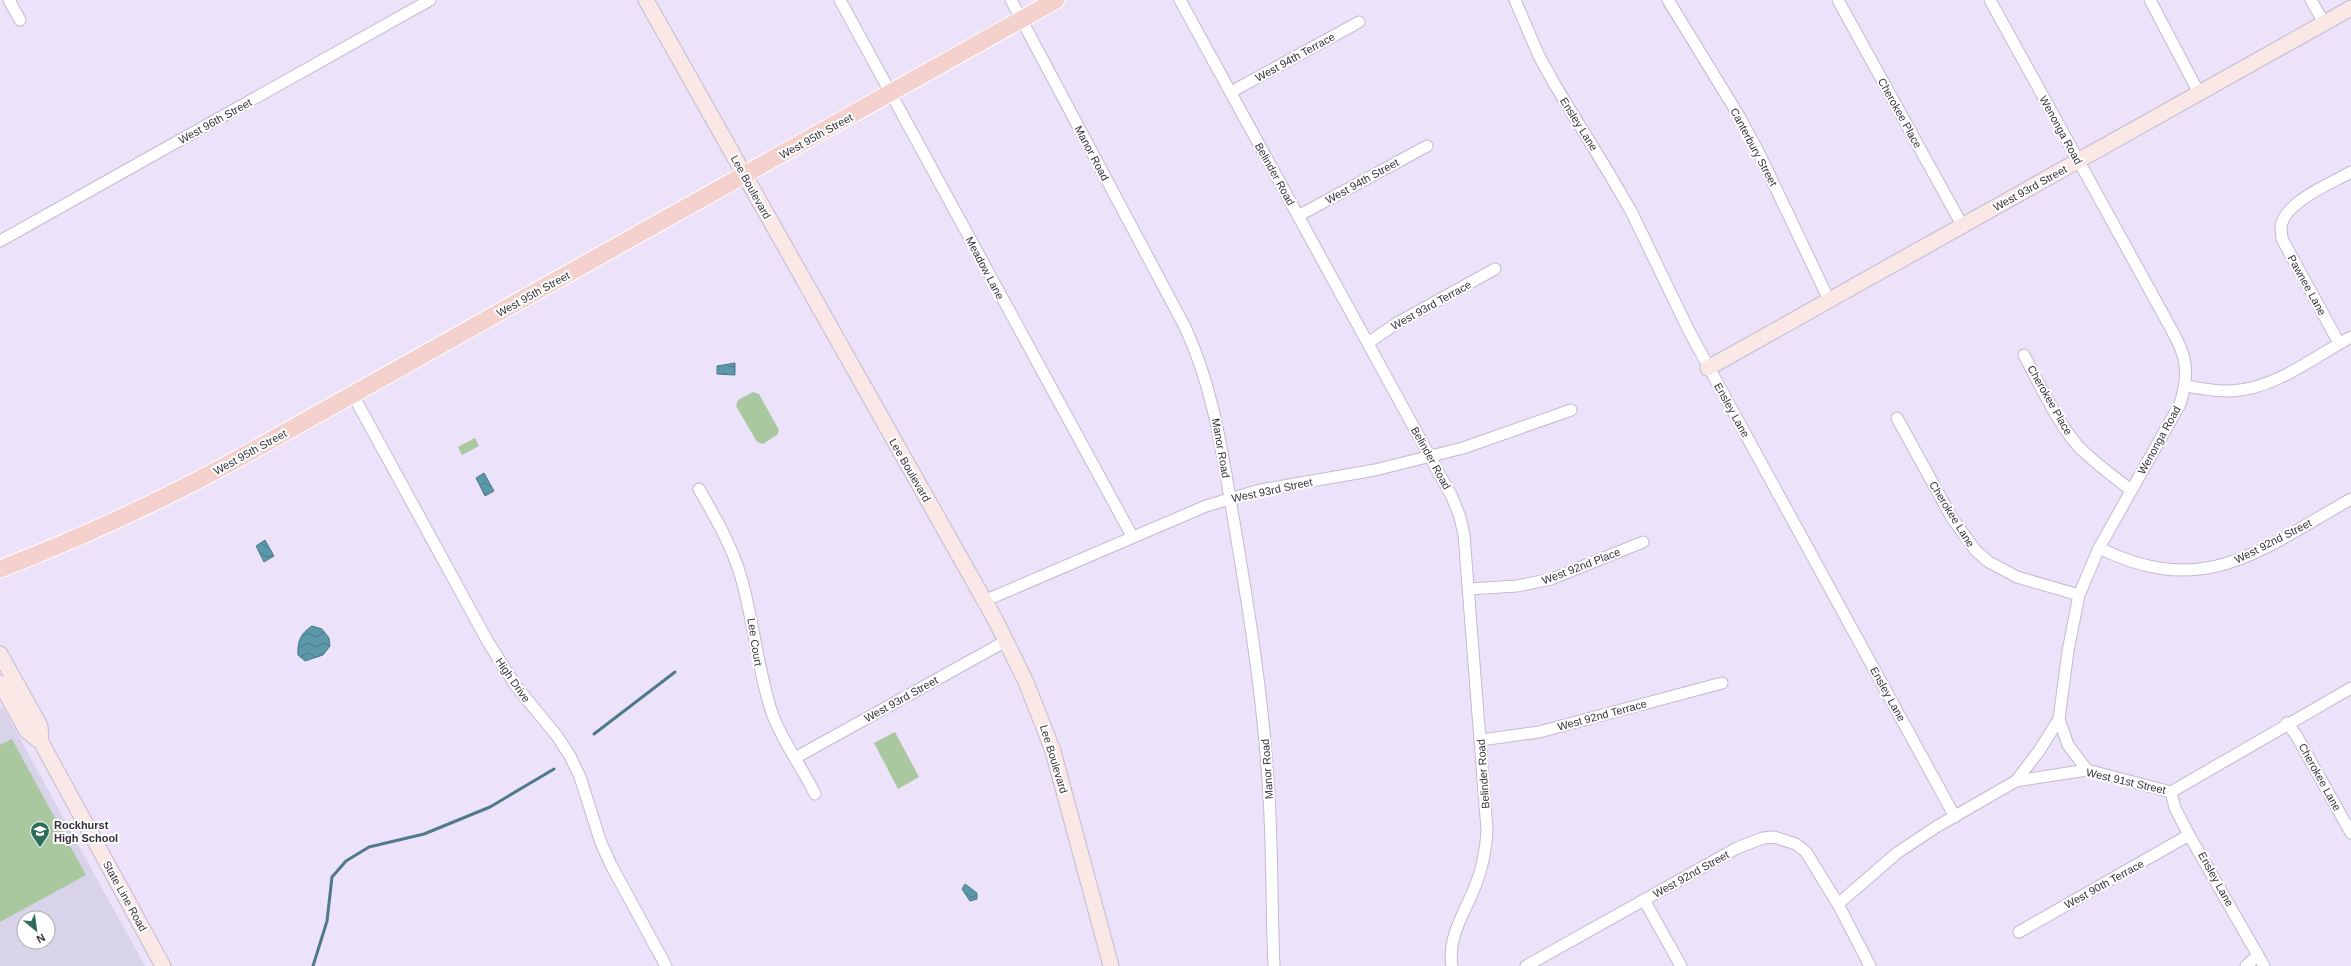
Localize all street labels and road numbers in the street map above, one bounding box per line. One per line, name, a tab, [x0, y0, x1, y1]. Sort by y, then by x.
street label: West 94th Terrace	[1253, 30, 1337, 84]
street label: Cherokee Place	[1876, 76, 1924, 150]
street label: Wenonga Road	[2037, 94, 2085, 166]
street label: Ensley Lane	[1558, 95, 1600, 153]
street label: West 96th Street	[176, 96, 254, 146]
street label: Canterbury Street	[1728, 106, 1780, 188]
street label: West 95th Street	[777, 111, 855, 161]
street label: Manor Road	[1072, 123, 1112, 183]
street label: Belinder Road	[1253, 141, 1297, 207]
street label: Lee Boulevard	[729, 153, 773, 221]
street label: West 94th Street	[1323, 156, 1401, 206]
street label: West 93rd Street	[1991, 163, 2069, 213]
street label: Meadow Lane	[963, 235, 1007, 301]
street label: Pawnee Lane	[2285, 253, 2329, 317]
street label: West 95th Street	[494, 269, 572, 319]
street label: West 93rd Terrace	[1389, 278, 1473, 332]
street label: Cherokee Place	[2025, 363, 2075, 437]
street label: Ensley Lane	[1712, 381, 1752, 439]
street label: Wenonga Road	[2135, 404, 2183, 476]
street label: Manor Road	[1210, 417, 1232, 479]
street label: Belinder Road	[1409, 425, 1453, 491]
street label: West 95th Street	[211, 427, 289, 477]
street label: Lee Boulevard	[887, 436, 933, 504]
street label: West 93rd Street	[1230, 476, 1314, 504]
street label: Cherokee Lane	[1927, 479, 1977, 549]
street label: West 92nd Street	[2232, 516, 2314, 566]
street label: West 92nd Place	[1540, 546, 1622, 586]
street label: Lee Court	[745, 617, 765, 667]
street label: High Drive	[493, 656, 533, 704]
street label: Ensley Lane	[1868, 665, 1908, 723]
street label: West 93rd Street	[862, 674, 940, 724]
street label: West 92nd Terrace	[1556, 697, 1648, 733]
street label: Lee Boulevard	[1038, 723, 1070, 795]
street label: Manor Road	[1259, 738, 1275, 800]
street label: Belinder Road	[1475, 739, 1491, 809]
street label: Cherokee Lane	[2297, 741, 2343, 813]
street label: West 91st Street	[2085, 766, 2167, 796]
street label: West 92nd Street	[1651, 848, 1731, 900]
street label: Ensley Lane	[2196, 850, 2236, 908]
street label: West 90th Terrace	[2062, 857, 2146, 911]
street label: State Line Road	[101, 859, 149, 933]

